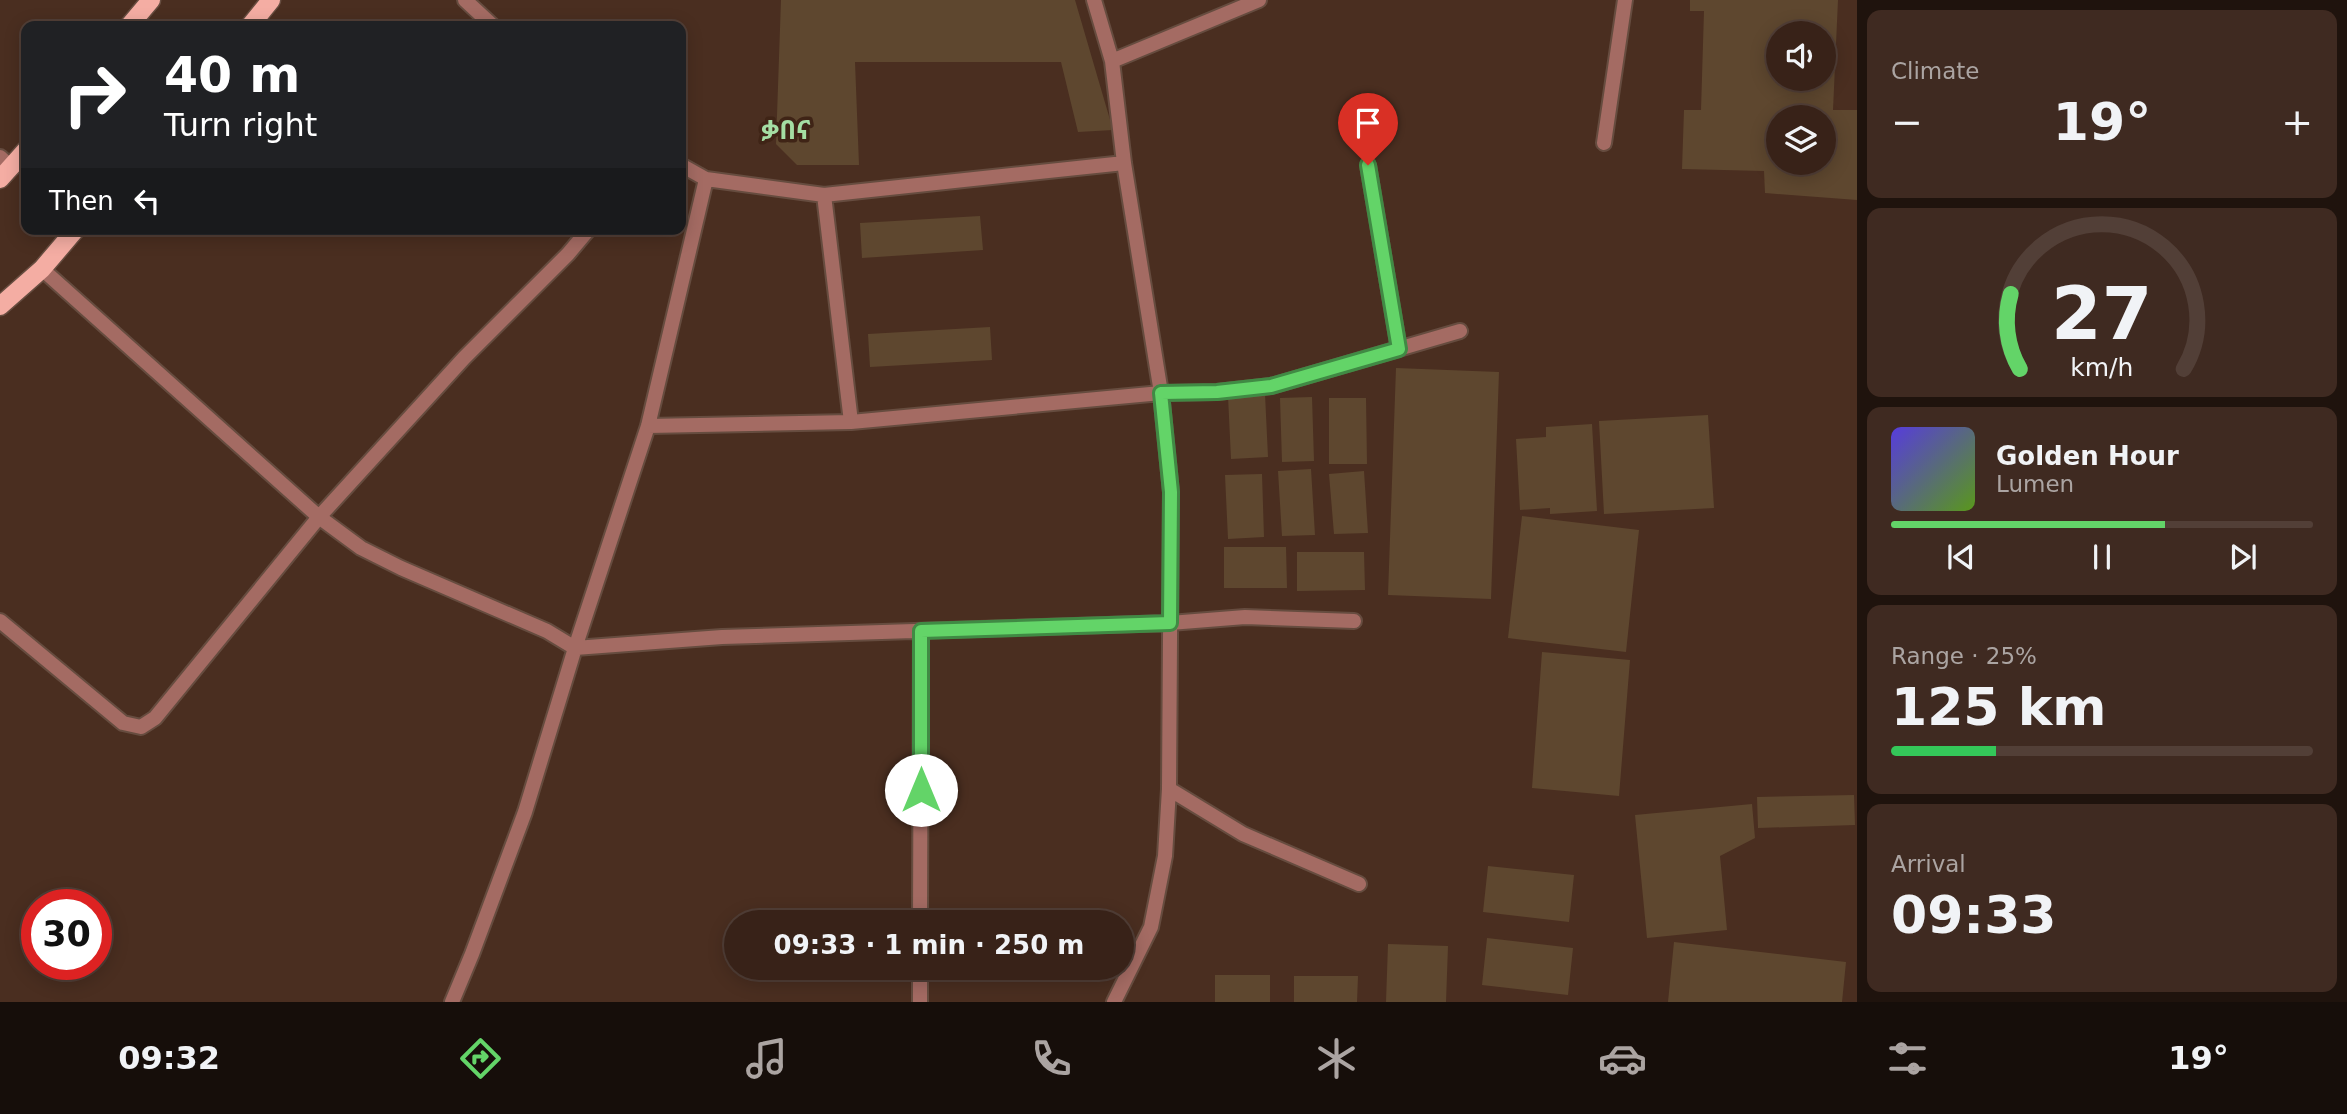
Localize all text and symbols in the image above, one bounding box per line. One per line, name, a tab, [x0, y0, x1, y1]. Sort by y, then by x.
map controls	[1766, 21, 1836, 175]
button: sound	[1766, 21, 1836, 91]
text: 40 m	[164, 47, 300, 104]
icon: right	[49, 49, 140, 140]
text: Climate	[1891, 58, 1980, 84]
text: 19°	[2053, 92, 2151, 152]
pin	[1338, 93, 1398, 165]
text: −	[1891, 100, 1923, 144]
text: +	[2281, 100, 2313, 144]
icon: arrive	[1349, 104, 1387, 142]
button: layers	[1766, 105, 1836, 175]
text: Turn right	[164, 106, 317, 144]
district label: ቃበና	[761, 115, 811, 145]
icon: left	[128, 182, 166, 220]
text: Then	[49, 186, 114, 216]
text: 27	[2051, 271, 2153, 356]
text: km/h	[2070, 352, 2134, 381]
text: Golden Hour	[1996, 441, 2179, 471]
text: Lumen	[1996, 471, 2074, 497]
icon: previous	[1942, 538, 1980, 576]
icon: pause	[2083, 538, 2121, 576]
icon: next	[2224, 538, 2262, 576]
text: Range · 25%	[1891, 643, 2037, 669]
text: 125 km	[1891, 677, 2106, 737]
position arrow	[884, 753, 958, 827]
text: Arrival	[1891, 851, 1966, 877]
text: 09:33	[1891, 885, 2057, 945]
speed limit sign: 30	[21, 889, 112, 980]
text: 09:33 · 1 min · 250 m	[774, 930, 1084, 960]
icon: directions	[456, 1034, 505, 1083]
icon: music	[742, 1034, 791, 1083]
icon: phone	[1027, 1034, 1076, 1083]
icon: climate	[1312, 1034, 1361, 1083]
icon: car	[1598, 1034, 1647, 1083]
icon: filters	[1883, 1034, 1932, 1083]
text: 09:32	[118, 1039, 220, 1077]
text: 19°	[2168, 1039, 2229, 1077]

